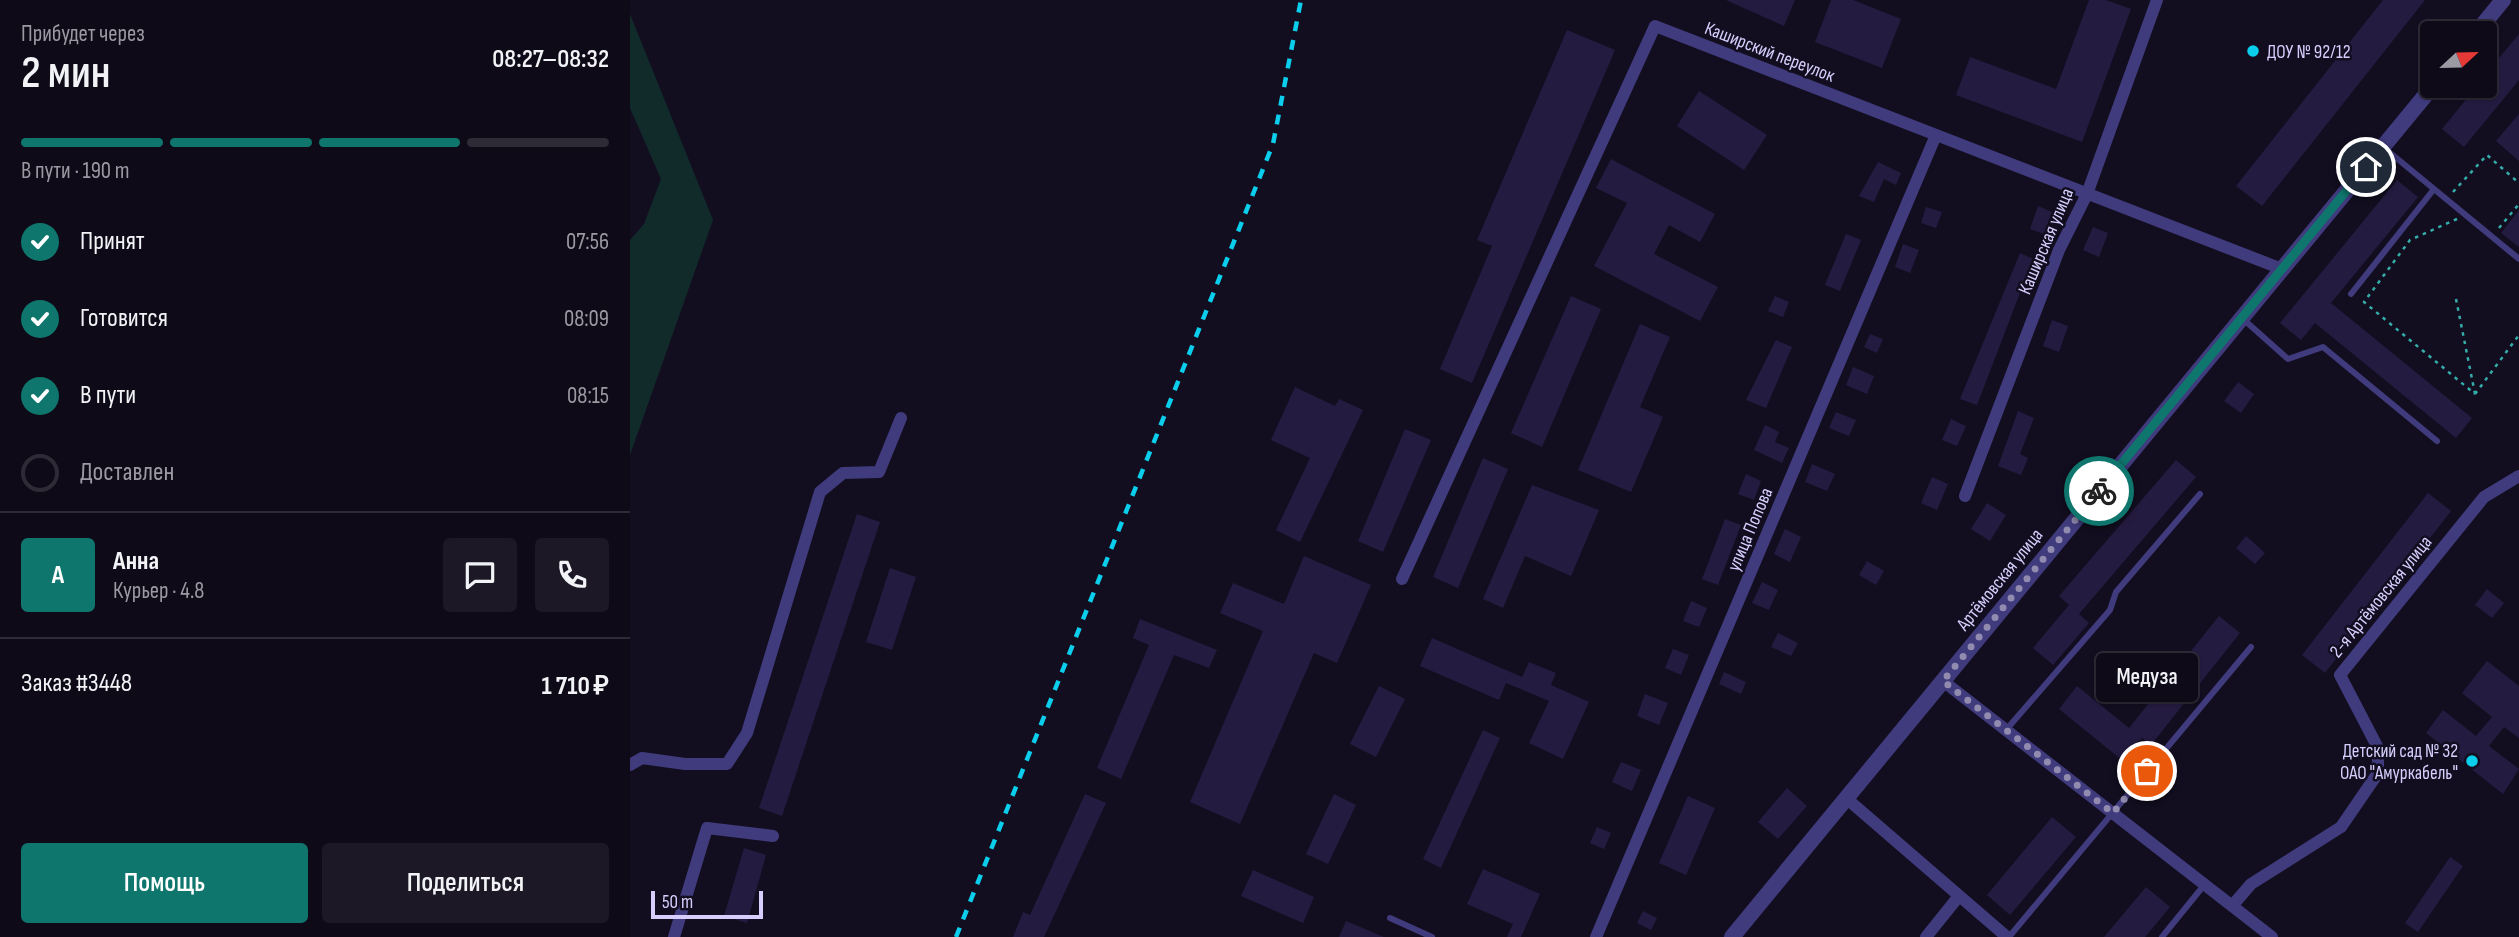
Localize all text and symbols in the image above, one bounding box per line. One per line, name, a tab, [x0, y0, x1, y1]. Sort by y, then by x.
street label: Каширский переулок	[1701, 17, 1838, 88]
text: Прибудет через	[21, 20, 145, 48]
north arrow	[2420, 21, 2497, 98]
map controls	[2420, 21, 2497, 98]
place label: ДОУ № 92/12	[2267, 41, 2351, 64]
marker: ДОУ № 92/12	[2245, 43, 2261, 59]
text: 08:27–08:32	[492, 44, 609, 75]
text: 2 мин	[21, 46, 111, 101]
pin	[2336, 137, 2396, 197]
icon: home	[2347, 148, 2385, 186]
text: В пути · 190 m	[21, 157, 130, 185]
street label: Каширская улица	[2014, 185, 2079, 298]
icon: check	[21, 223, 59, 261]
text: Принят	[80, 226, 145, 257]
text: 07:56	[566, 228, 609, 256]
icon: check	[21, 300, 59, 338]
text: Готовится	[80, 303, 168, 334]
text: 08:09	[564, 305, 609, 333]
icon: check	[21, 377, 59, 415]
text: В пути	[80, 380, 136, 411]
text: 08:15	[567, 382, 609, 410]
courier	[2064, 456, 2134, 526]
text: Доставлен	[80, 457, 174, 488]
icon: bike	[2080, 472, 2118, 510]
street label: улица Попова	[1723, 484, 1778, 575]
street label: Артёмовская улица	[1951, 524, 2048, 636]
street label: 2-я Артёмовская улица	[2325, 531, 2437, 662]
button: chat	[443, 538, 517, 612]
button: phone	[535, 538, 609, 612]
text: Анна	[113, 546, 159, 577]
text: А	[52, 560, 64, 591]
text: Курьер · 4.8	[113, 577, 204, 605]
callout: Медуза	[2096, 652, 2198, 701]
text: Медуза	[2116, 663, 2178, 691]
text: Заказ #3448	[21, 668, 132, 699]
text: 1 710 ₽	[542, 671, 609, 702]
place label: Детский сад № 32 ОАО "Амуркабель"	[2340, 740, 2458, 785]
pin	[2117, 741, 2177, 801]
icon: bag	[2128, 752, 2166, 790]
marker: Детский сад № 32 ОАО "Амуркабель"	[2464, 753, 2480, 769]
button: Помощь	[21, 843, 308, 923]
button: Поделиться	[322, 843, 609, 923]
scale bar	[651, 888, 763, 920]
text: 50 m	[662, 891, 693, 914]

